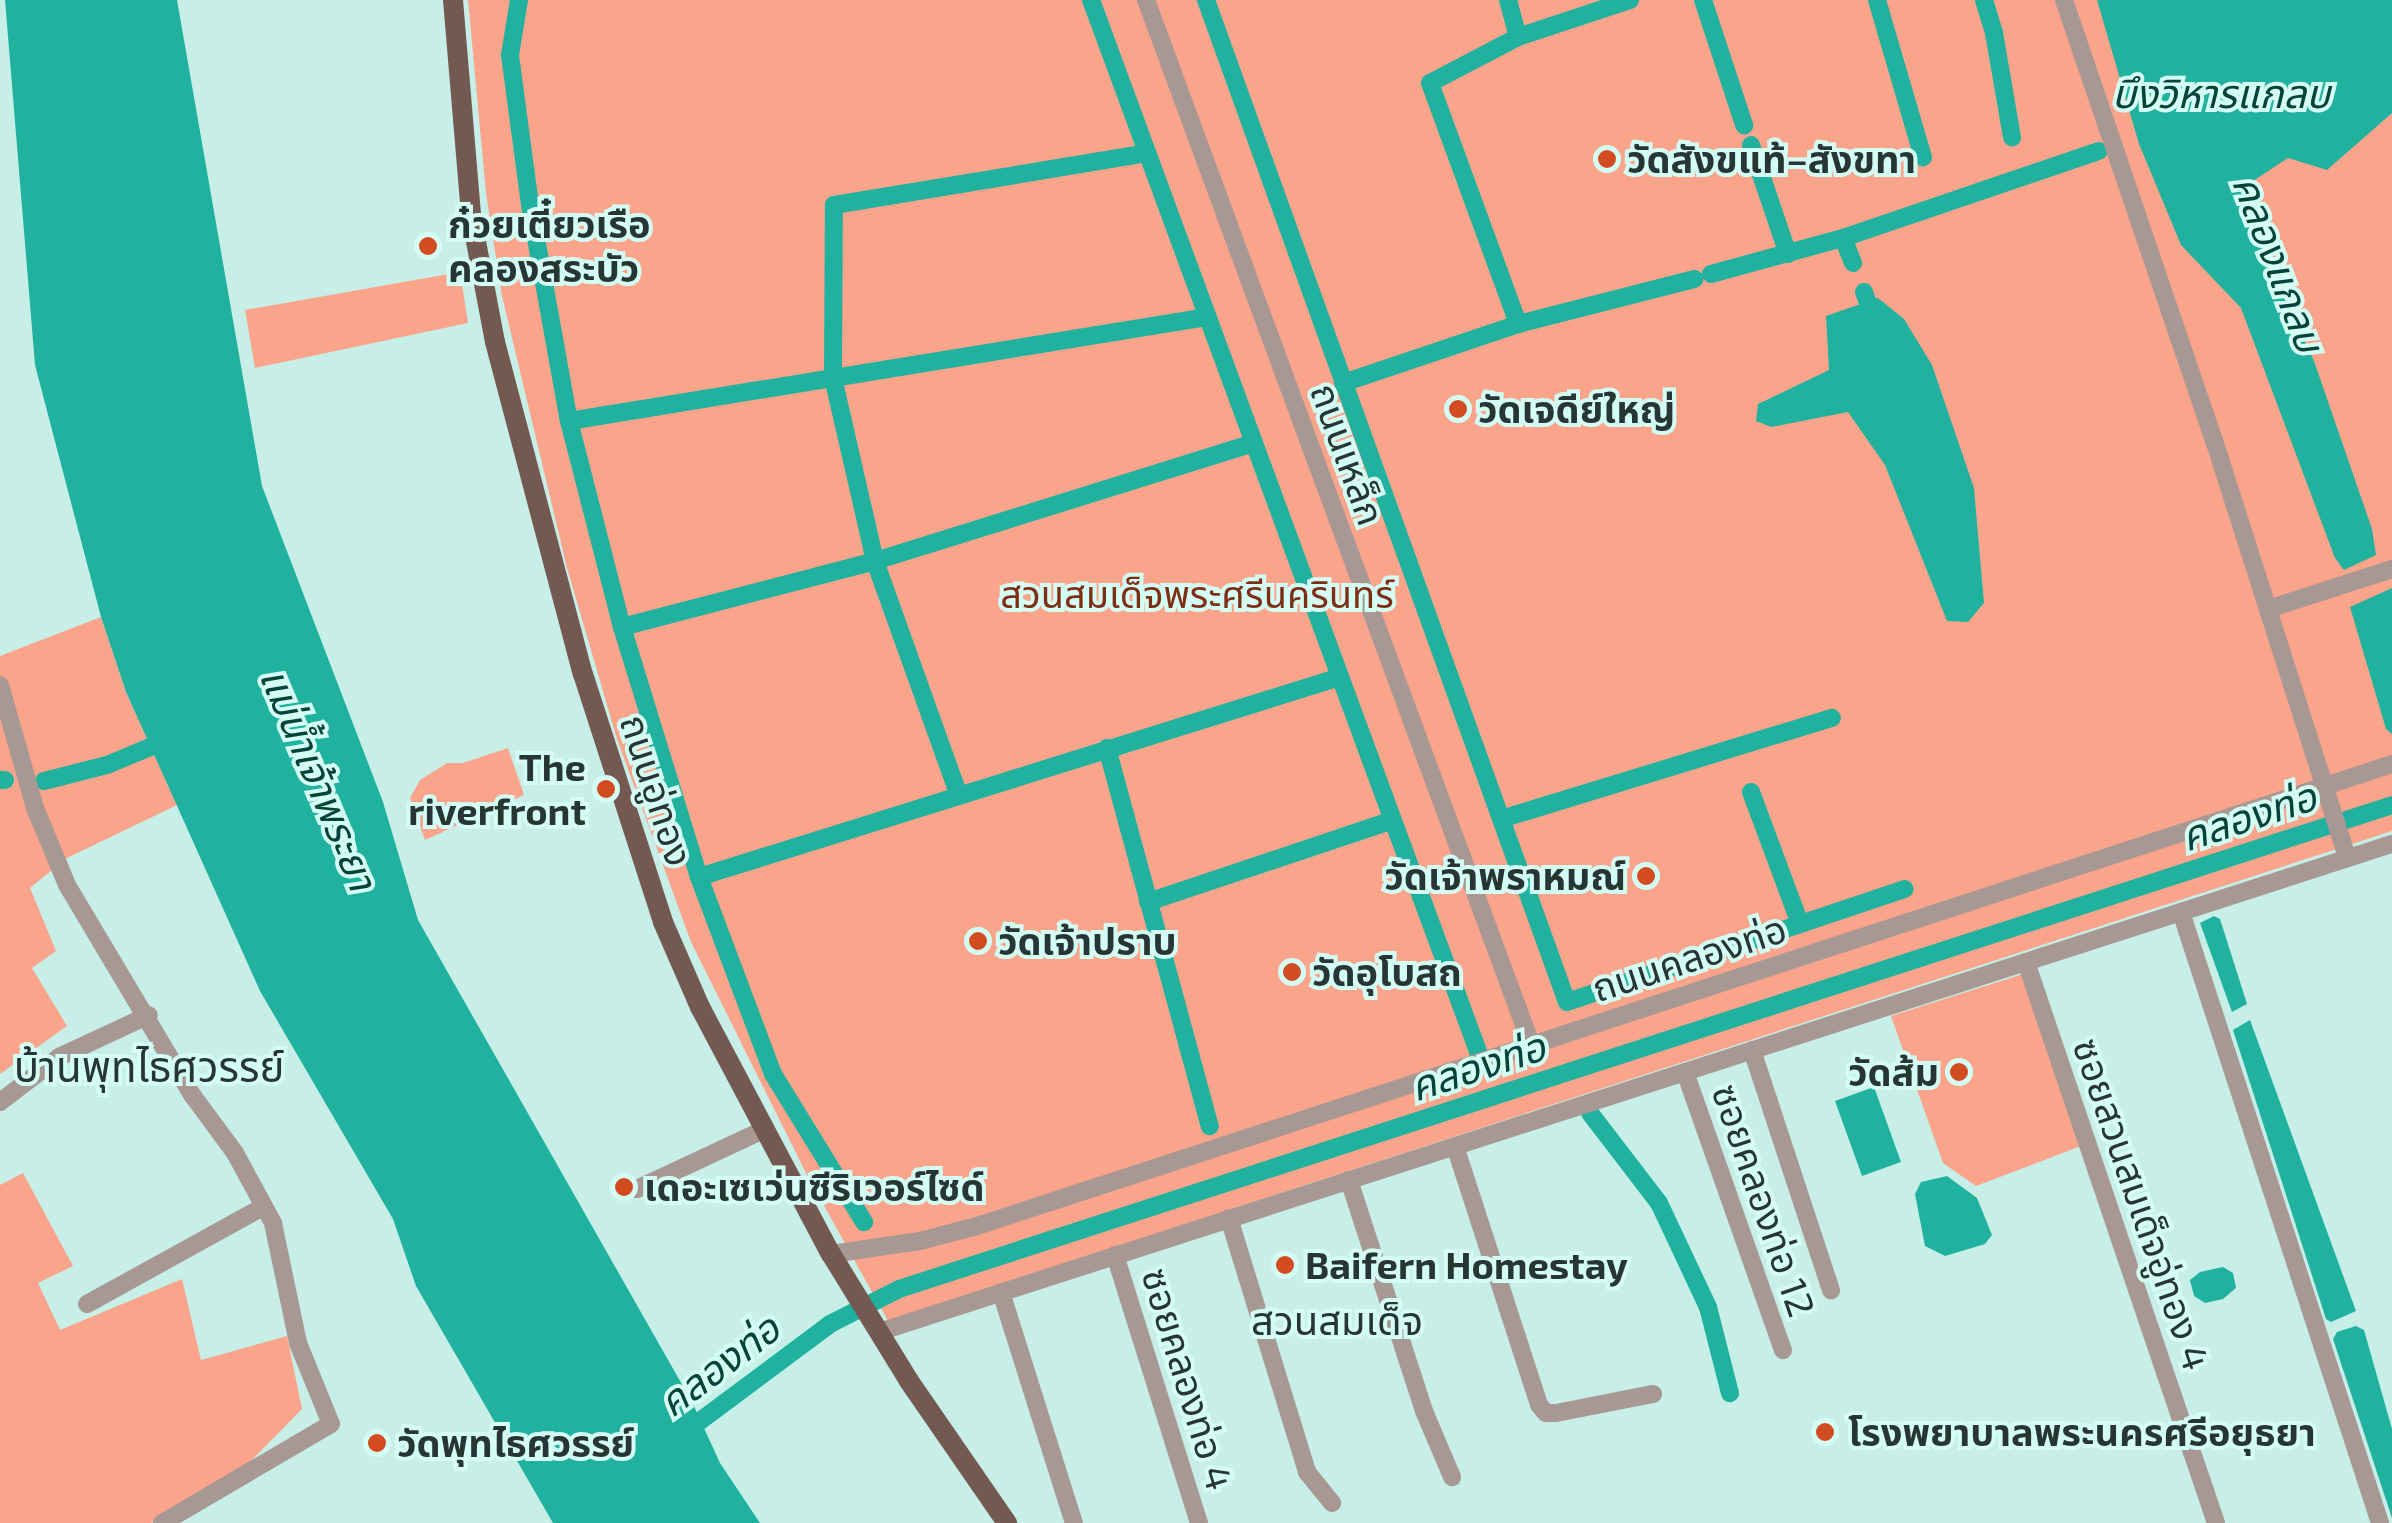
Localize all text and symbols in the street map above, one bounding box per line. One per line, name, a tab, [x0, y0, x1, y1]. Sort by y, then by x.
water label: บึงวิหารแกลบ	[2112, 68, 2330, 116]
place label: วัดสังขแท้–สังขทา	[1627, 136, 1916, 182]
marker: วัดสังขแท้–สังขทา	[1596, 148, 1618, 170]
water label: คลองแกลบ	[2224, 168, 2336, 358]
place label: ก๋วยเตี๋ยวเรือ คลองสระบัว	[448, 201, 651, 290]
marker: ก๋วยเตี๋ยวเรือ คลองสระบัว	[417, 235, 439, 257]
street label: ถนนเหล็ก	[1301, 377, 1395, 531]
place label: วัดเจดีย์ใหญ่	[1478, 386, 1675, 432]
marker: วัดเจดีย์ใหญ่	[1447, 398, 1469, 420]
park label: สวนสมเด็จพระศรีนครินทร์	[1000, 571, 1394, 617]
water label: แม่น้ำเจ้าพระยา	[252, 660, 388, 896]
street label: ถนนอู่ทอง	[611, 708, 703, 872]
place label: The riverfront	[408, 744, 586, 834]
water label: คลองท่อ	[2174, 771, 2322, 859]
marker: The riverfront	[595, 778, 617, 800]
place label: วัดเจ้าพราหมณ์	[1384, 853, 1626, 899]
marker: วัดเจ้าพราหมณ์	[1635, 865, 1657, 887]
street label: ถนนคลองท่อ	[1586, 905, 1792, 1011]
place label: วัดเจ้าปราบ	[998, 918, 1177, 964]
marker: วัดเจ้าปราบ	[967, 930, 989, 952]
place label: วัดอุโบสถ	[1312, 949, 1462, 995]
marker: วัดอุโบสถ	[1281, 961, 1303, 983]
water label: คลองท่อ	[1403, 1021, 1551, 1109]
street label: ซอยสวนสมเด็จอู่ทอง 4	[2064, 1032, 2220, 1376]
district label: บ้านพุทไธศวรรย์	[14, 1040, 284, 1090]
place label: วัดส้ม	[1848, 1049, 1939, 1095]
marker: วัดส้ม	[1948, 1061, 1970, 1083]
street label: ซอยคลองท่อ 12	[1703, 1078, 1825, 1322]
place label: เดอะเซเว่นซีริเวอร์ไซด์	[644, 1164, 984, 1210]
marker: เดอะเซเว่นซีริเวอร์ไซด์	[613, 1176, 635, 1198]
place label: Baifern Homestay	[1305, 1242, 1628, 1288]
marker: Baifern Homestay	[1274, 1254, 1296, 1276]
street label: ซอยคลองท่อ 4	[1133, 1263, 1243, 1495]
district label: สวนสมเด็จ	[1251, 1295, 1423, 1343]
water label: คลองท่อ	[648, 1303, 788, 1425]
place label: โรงพยาบาลพระนครศรีอยุธยา	[1848, 1409, 2316, 1455]
marker: โรงพยาบาลพระนครศรีอยุธยา	[1812, 1419, 1838, 1445]
place label: วัดพุทไธศวรรย์	[397, 1420, 634, 1466]
marker: วัดพุทไธศวรรย์	[366, 1432, 388, 1454]

